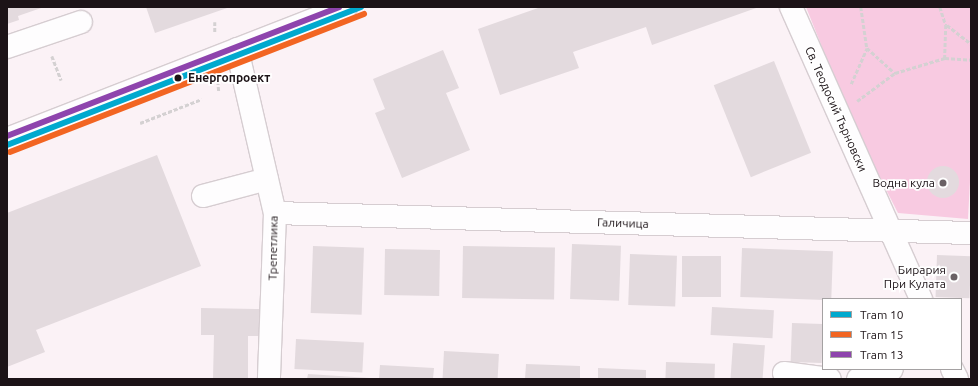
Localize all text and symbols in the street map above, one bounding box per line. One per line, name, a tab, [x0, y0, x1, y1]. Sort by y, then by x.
street label: Св. Теодосий Търновски	[802, 44, 870, 174]
marker: Енергопроект	[171, 71, 185, 85]
place label: Енергопроект	[188, 71, 270, 85]
place label: Водна кула	[872, 176, 935, 190]
marker: Водна кула	[938, 178, 948, 188]
street label: Трепетлика	[265, 215, 281, 281]
street label: Галичица	[597, 215, 649, 231]
place label: Бирария При Кулата	[884, 263, 946, 291]
marker: Бирария При Кулата	[949, 272, 959, 282]
legend	[822, 298, 962, 370]
text: Tram 10	[860, 308, 904, 321]
text: Tram 15	[860, 328, 904, 341]
text: Tram 13	[860, 348, 904, 361]

